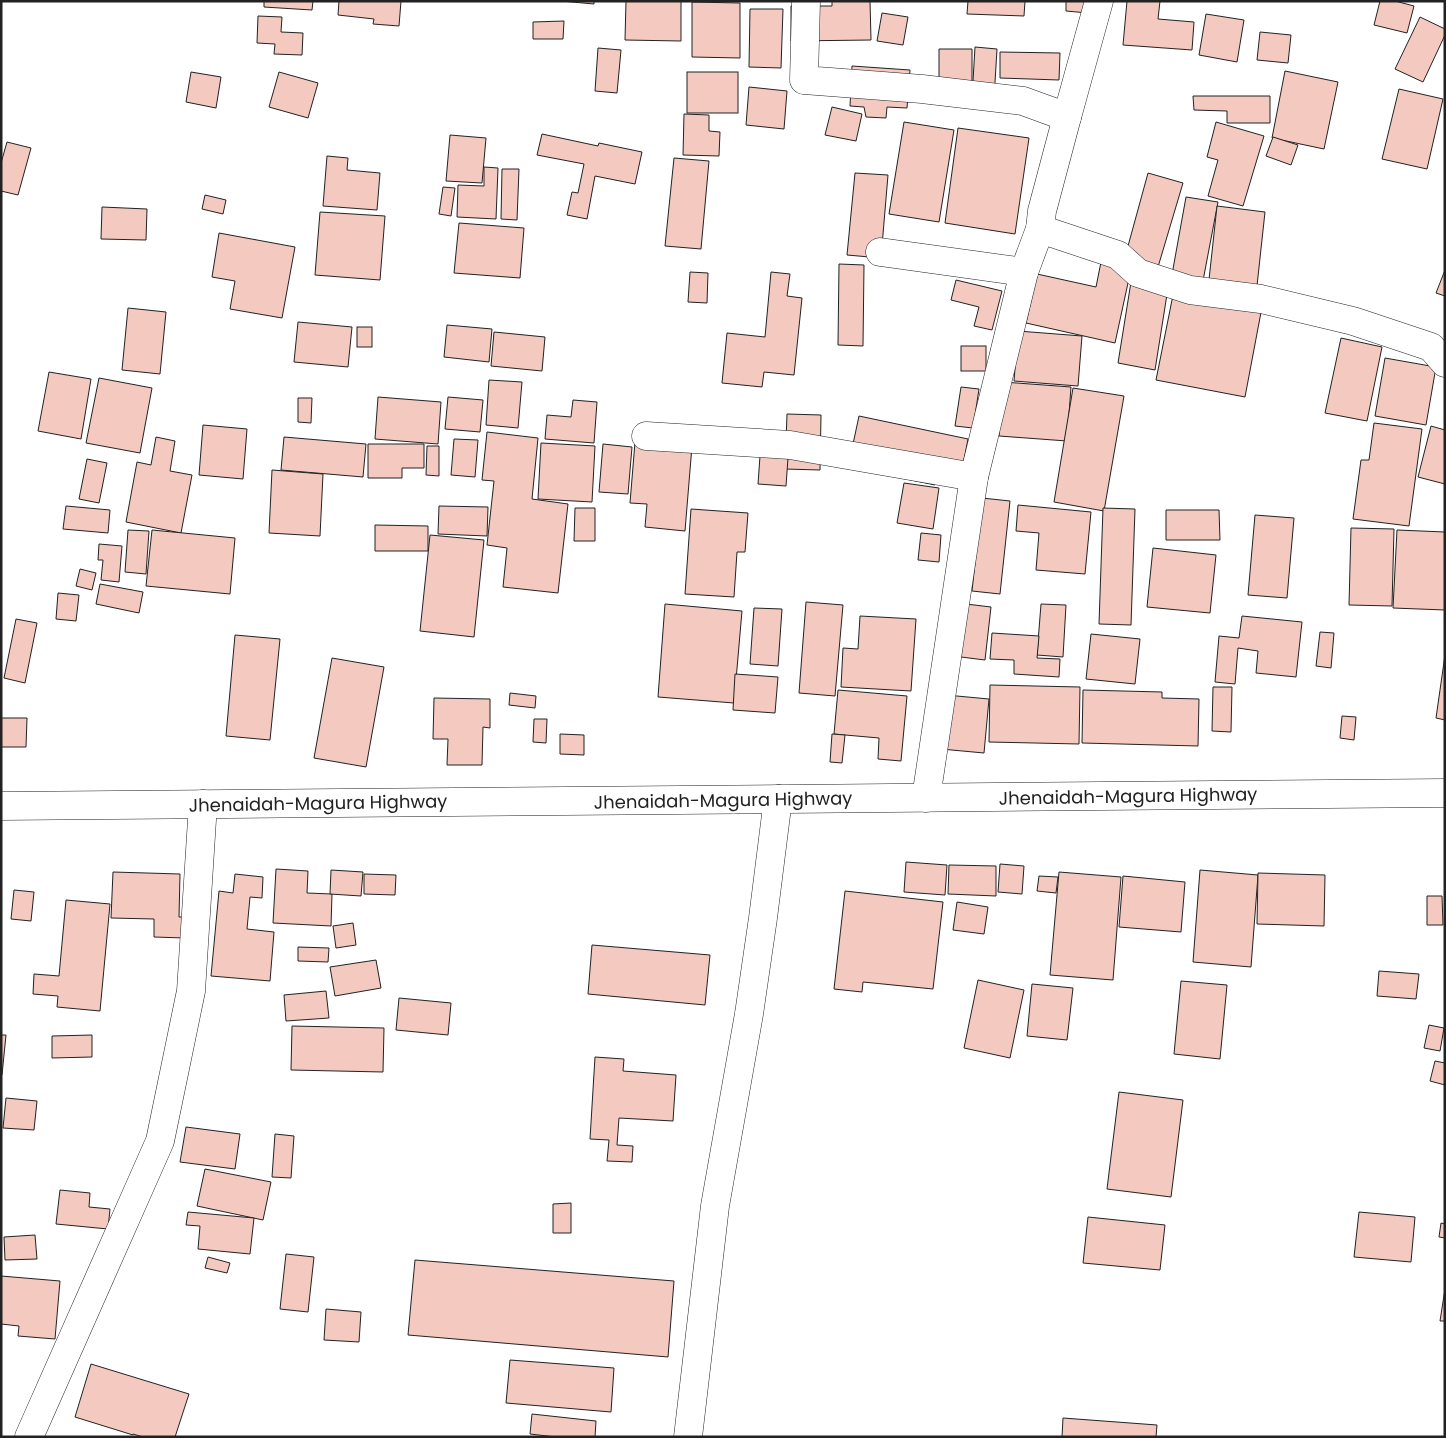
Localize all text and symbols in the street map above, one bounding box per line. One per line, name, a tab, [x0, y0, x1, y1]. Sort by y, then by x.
street label: Jhenaidah-Magura Highway	[998, 781, 1258, 811]
street label: Jhenaidah-Magura Highway	[593, 785, 853, 815]
street label: Jhenaidah-Magura Highway	[188, 788, 448, 818]

